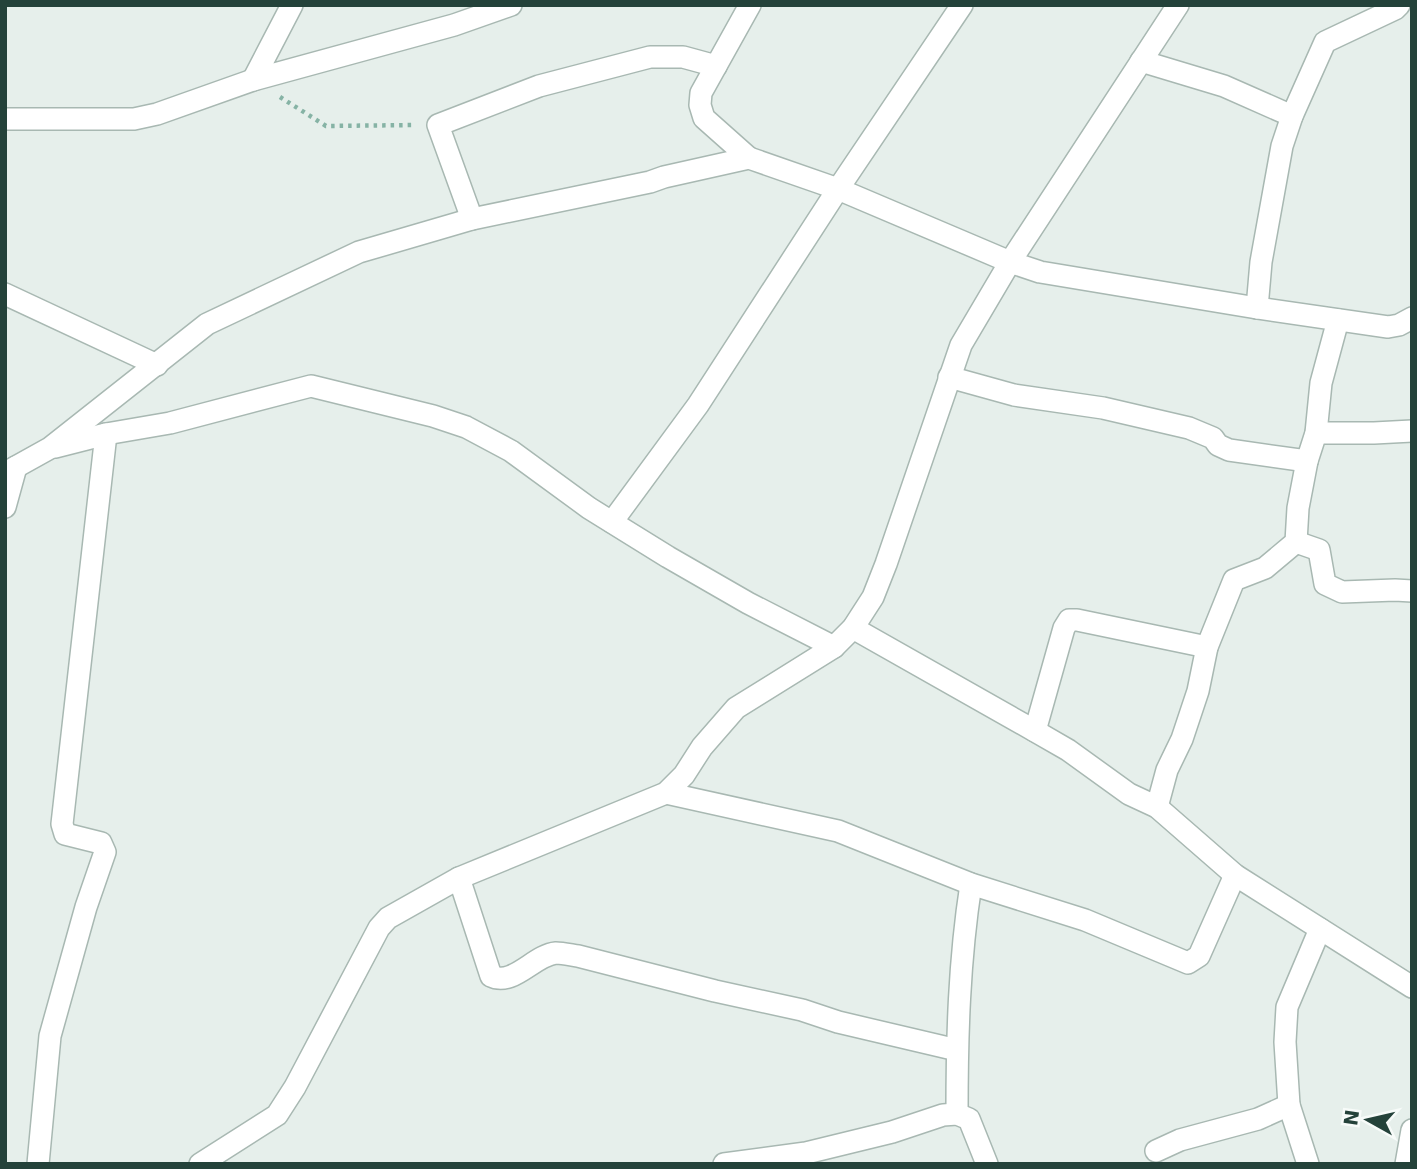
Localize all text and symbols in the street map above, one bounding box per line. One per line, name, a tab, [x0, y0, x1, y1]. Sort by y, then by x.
north arrow	[1333, 1085, 1403, 1155]
text: N	[1339, 1108, 1363, 1127]

